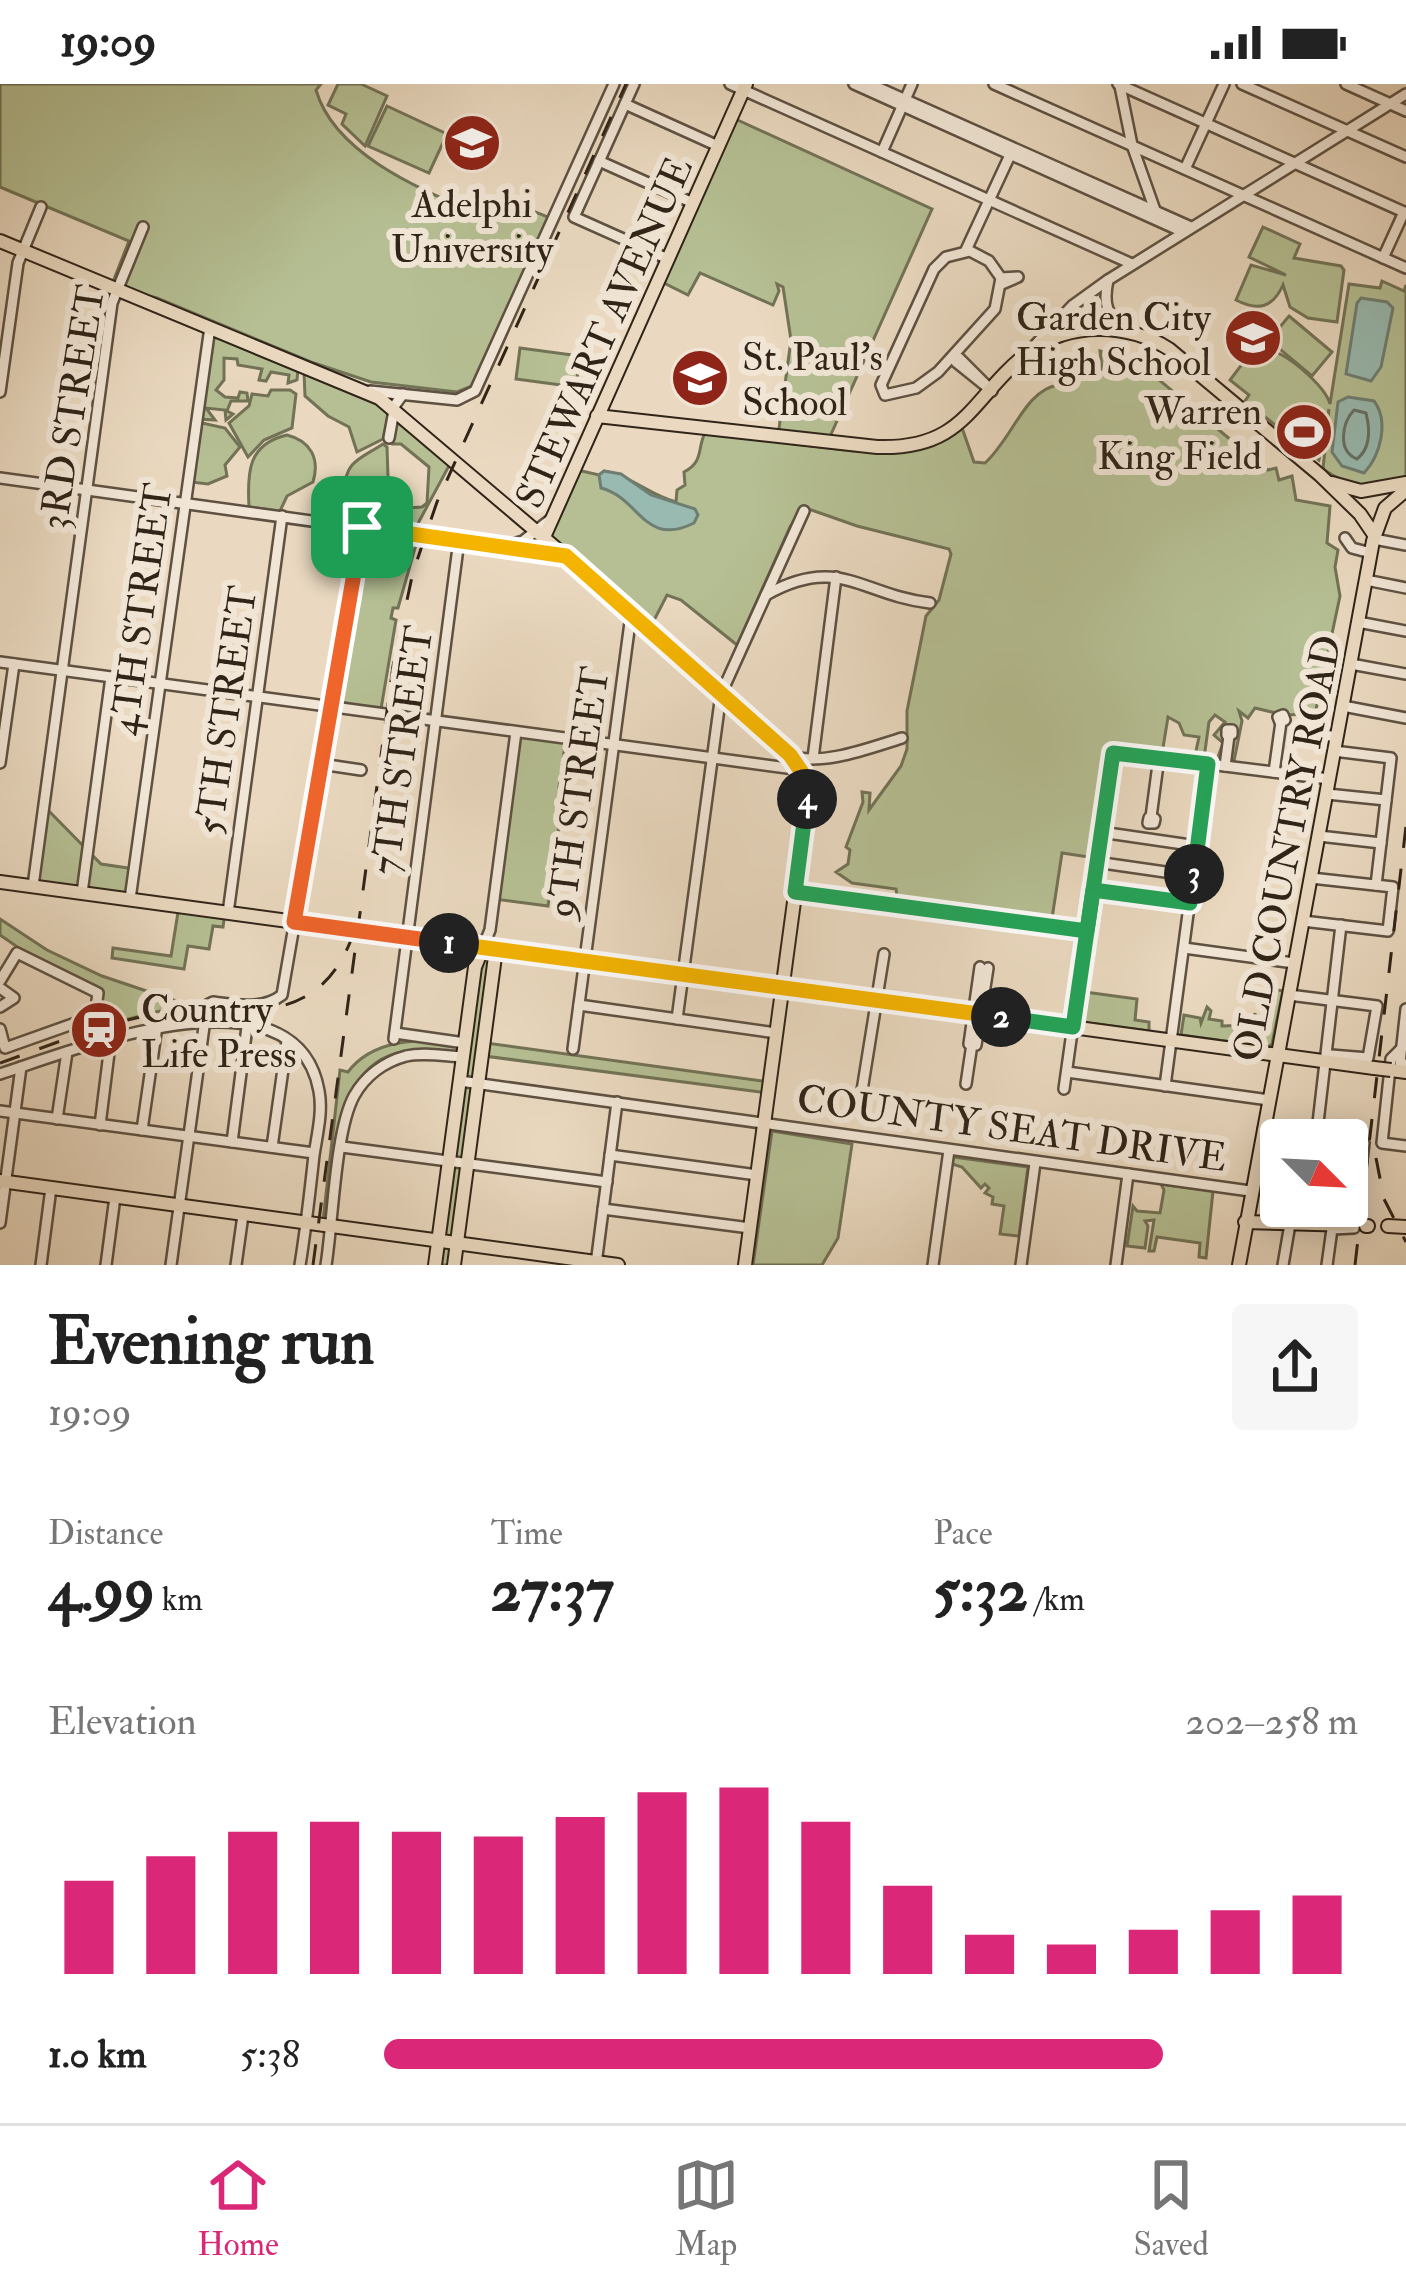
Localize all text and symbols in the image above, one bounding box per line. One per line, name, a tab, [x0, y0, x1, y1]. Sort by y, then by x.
text: 19:09	[60, 14, 156, 70]
school or university icon: Adelphi University	[441, 112, 503, 174]
street label: STEWART AVENUE	[505, 150, 704, 516]
place label: Adelphi University	[391, 180, 554, 274]
street label: 3RD STREET	[29, 282, 116, 533]
place label: Garden City High School	[1016, 293, 1212, 387]
school or university icon: Garden City High School	[1222, 307, 1284, 369]
place label: St. Paul's School	[742, 333, 883, 427]
school or university icon: St. Paul's School	[669, 347, 731, 409]
place label: Warren King Field	[1097, 387, 1262, 481]
sports icon: Warren King Field	[1273, 401, 1335, 463]
pin	[311, 476, 413, 578]
street label: 4TH STREET	[100, 480, 183, 738]
icon: arrive	[329, 494, 395, 560]
street label: 5TH STREET	[185, 583, 268, 837]
street label: 7TH STREET	[361, 623, 444, 878]
street label: OLD COUNTRY ROAD	[1222, 631, 1353, 1066]
street label: 9TH STREET	[536, 664, 620, 924]
pin: 4	[777, 769, 837, 829]
text: 4	[798, 778, 816, 819]
pin: 3	[1164, 844, 1224, 904]
text: 3	[1188, 853, 1200, 894]
pin: 1	[419, 913, 479, 973]
text: 1	[443, 922, 455, 963]
place label: Country Life Press	[141, 985, 297, 1079]
pin: 2	[971, 987, 1031, 1047]
text: 2	[993, 996, 1009, 1037]
station icon: Country Life Press	[68, 999, 130, 1061]
street label: COUNTY SEAT DRIVE	[794, 1074, 1230, 1183]
north arrow	[1260, 1119, 1368, 1227]
map controls	[1260, 1119, 1368, 1227]
text: Evening run	[48, 1301, 374, 1384]
button: share	[1232, 1304, 1358, 1430]
text: 19:09	[48, 1388, 131, 1437]
text: Distance	[48, 1513, 163, 1554]
text: Time	[491, 1513, 563, 1554]
text: Pace	[933, 1513, 993, 1554]
text: 4.99	[48, 1554, 155, 1629]
text: 27:37	[491, 1554, 614, 1629]
text: 5:32	[933, 1554, 1028, 1629]
text: km	[155, 1579, 203, 1620]
text: /km	[1028, 1579, 1085, 1620]
text: Elevation	[48, 1697, 197, 1746]
text: 202–258 m	[1185, 1697, 1358, 1746]
text: 1.0 km	[48, 2030, 147, 2079]
text: 5:38	[240, 2030, 300, 2079]
tab: Home	[197, 2152, 279, 2265]
tab: Map	[673, 2152, 739, 2265]
tab: Saved	[1133, 2152, 1209, 2265]

